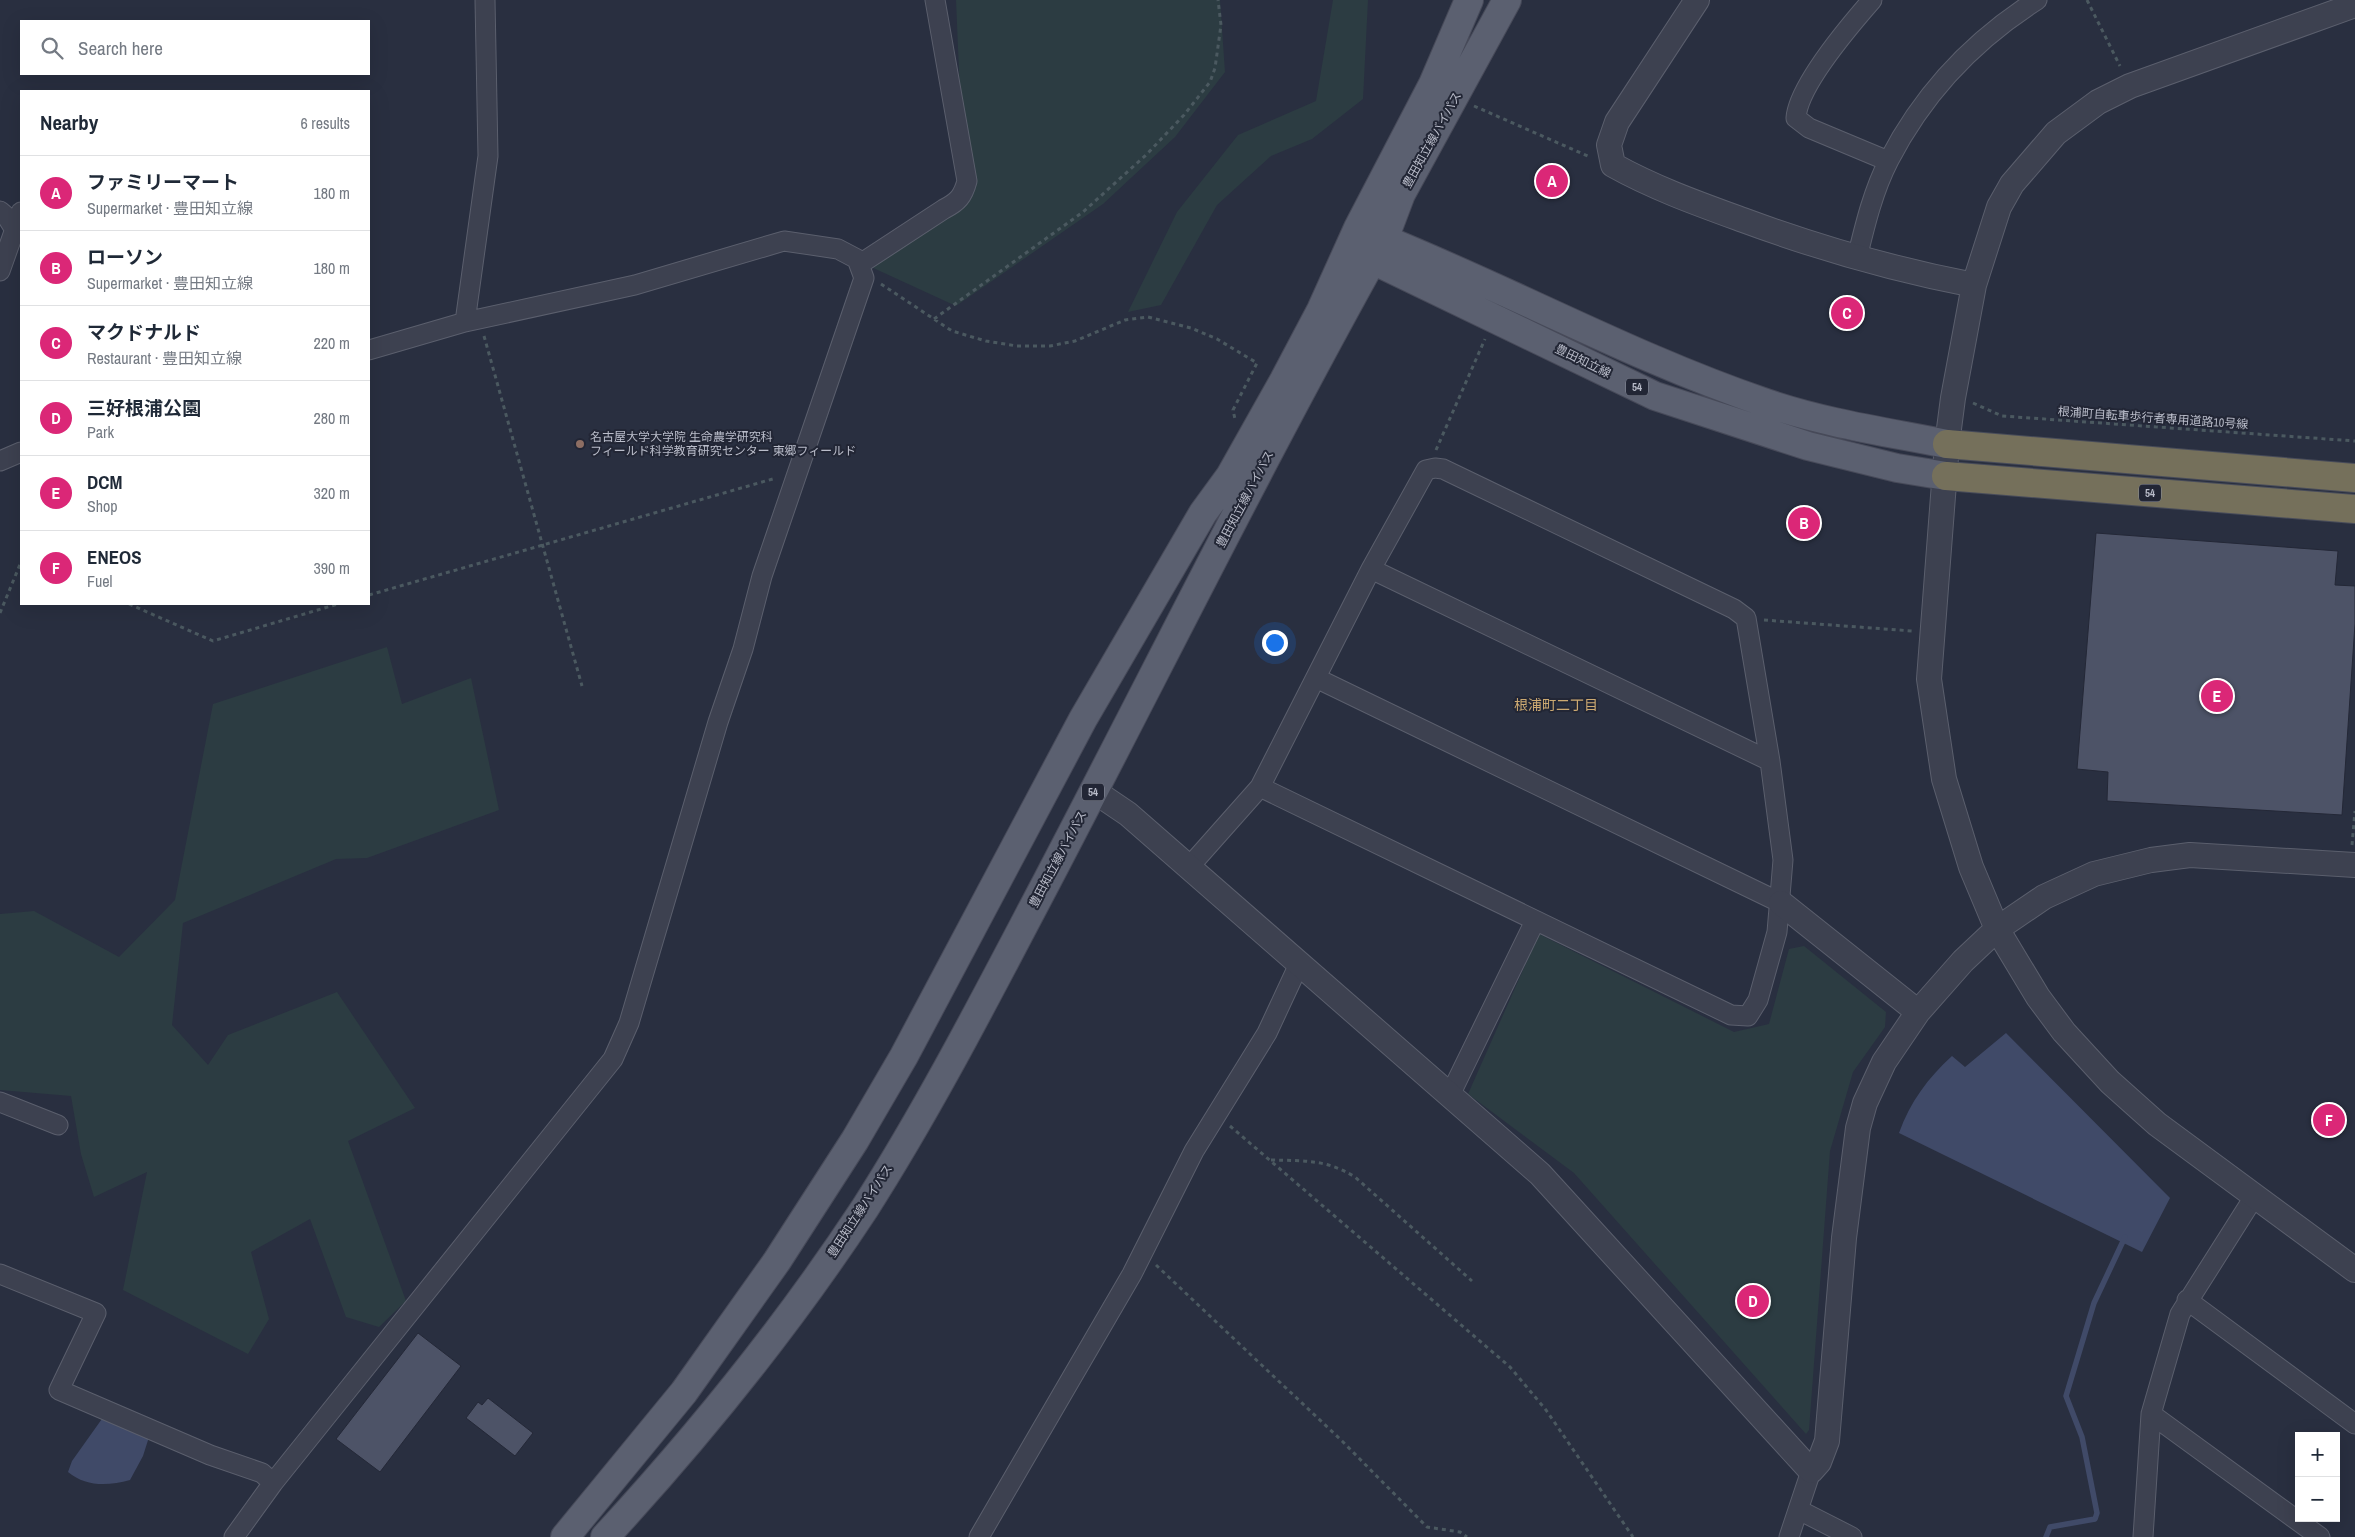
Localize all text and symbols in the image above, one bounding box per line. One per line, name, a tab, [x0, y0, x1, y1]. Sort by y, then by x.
search box	[20, 20, 370, 75]
icon: search	[38, 34, 66, 62]
text: Search here	[78, 35, 163, 61]
street label: 豊田知立線バイパス	[1399, 89, 1465, 191]
text: Nearby	[40, 108, 98, 137]
text: 6 results	[300, 112, 350, 134]
pin: A	[1536, 162, 1568, 200]
text: ファミリーマート	[87, 169, 239, 195]
text: A	[51, 182, 61, 204]
text: 180 m	[314, 182, 350, 204]
text: Supermarket · 豊田知立線	[87, 197, 253, 219]
text: ローソン	[87, 244, 163, 270]
text: B	[51, 257, 61, 279]
text: 180 m	[314, 257, 350, 279]
text: Supermarket · 豊田知立線	[87, 272, 253, 294]
pin: C	[1831, 294, 1863, 332]
text: マクドナルド	[87, 319, 201, 345]
text: C	[51, 332, 61, 354]
text: 220 m	[314, 332, 350, 354]
street label: 豊田知立線	[1553, 341, 1613, 381]
text: Restaurant · 豊田知立線	[87, 347, 242, 369]
road number: 54	[1626, 378, 1648, 396]
text: 三好根浦公園	[87, 395, 201, 421]
street label: 根浦町自転車歩行者専用道路10号線	[2057, 403, 2249, 433]
text: D	[51, 407, 61, 429]
text: 280 m	[314, 407, 350, 429]
text: Park	[87, 421, 114, 443]
place label: 名古屋大学大学院 生命農学研究科 フィールド科学教育研究センター 東郷フィールド	[590, 429, 856, 459]
marker: 名古屋大学大学院 生命農学研究科 フィールド科学教育研究センター 東郷フィールド	[574, 438, 586, 450]
street label: 豊田知立線バイパス	[1213, 448, 1277, 550]
text: DCM	[87, 469, 122, 495]
text: E	[52, 482, 60, 504]
text: 320 m	[314, 482, 350, 504]
road number: 54	[2139, 484, 2161, 502]
text: Shop	[87, 495, 118, 517]
pin: B	[1788, 504, 1820, 542]
text: ENEOS	[87, 544, 142, 570]
text: F	[52, 557, 60, 579]
text: 390 m	[314, 557, 350, 579]
text: Fuel	[87, 570, 113, 592]
your location	[1262, 630, 1288, 656]
pin: E	[2201, 677, 2233, 715]
district label: 根浦町二丁目	[1514, 696, 1598, 714]
road number: 54	[1082, 784, 1104, 800]
street label: 豊田知立線バイパス	[1026, 808, 1090, 910]
pin: F	[2313, 1101, 2345, 1139]
street label: 豊田知立線バイパス	[824, 1161, 896, 1261]
pin: D	[1737, 1282, 1769, 1320]
map controls	[2295, 1432, 2340, 1522]
button: +	[2295, 1432, 2340, 1477]
button: −	[2295, 1477, 2340, 1522]

